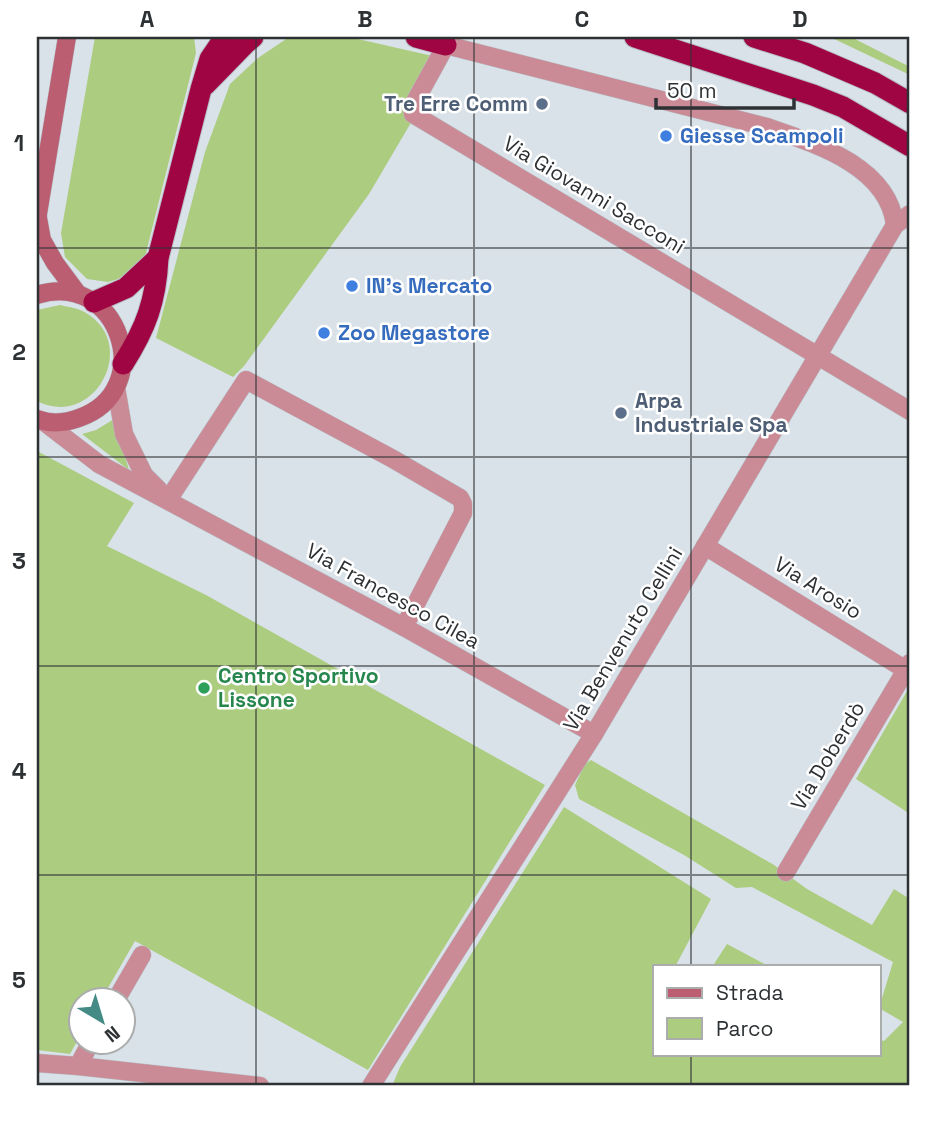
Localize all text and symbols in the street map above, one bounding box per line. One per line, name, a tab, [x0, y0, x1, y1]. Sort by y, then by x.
text: A	[140, 4, 155, 34]
text: B	[357, 4, 373, 34]
text: C	[575, 4, 589, 34]
text: D	[792, 4, 808, 34]
scale bar	[656, 66, 795, 110]
text: 50 m	[667, 77, 717, 104]
place label: Tre Erre Comm	[384, 90, 528, 117]
marker: Tre Erre Comm	[534, 96, 550, 112]
place label: Giesse Scampoli	[680, 122, 844, 149]
text: 1	[14, 128, 24, 158]
marker: Giesse Scampoli	[658, 128, 674, 144]
street label: Via Giovanni Sacconi	[498, 130, 690, 260]
place label: IN's Mercato	[366, 272, 492, 299]
marker: IN's Mercato	[344, 278, 360, 294]
place label: Zoo Megastore	[338, 319, 490, 346]
marker: Zoo Megastore	[316, 325, 332, 341]
text: 2	[12, 337, 26, 367]
place label: Arpa Industriale Spa	[635, 387, 788, 438]
marker: Arpa Industriale Spa	[613, 405, 629, 421]
street label: Via Francesco Cilea	[302, 537, 485, 655]
street label: Via Benvenuto Cellini	[557, 542, 688, 736]
text: 3	[12, 546, 26, 576]
street label: Via Arosio	[769, 550, 867, 625]
place label: Centro Sportivo Lissone	[218, 662, 379, 713]
marker: Centro Sportivo Lissone	[196, 680, 212, 696]
street label: Via Doberdò	[784, 696, 871, 815]
text: 4	[12, 756, 27, 786]
text: 5	[12, 965, 26, 995]
legend	[653, 965, 880, 1056]
text: Strada	[716, 979, 783, 1006]
north arrow	[66, 986, 136, 1056]
text: Parco	[716, 1015, 774, 1042]
text: N	[99, 1020, 125, 1048]

